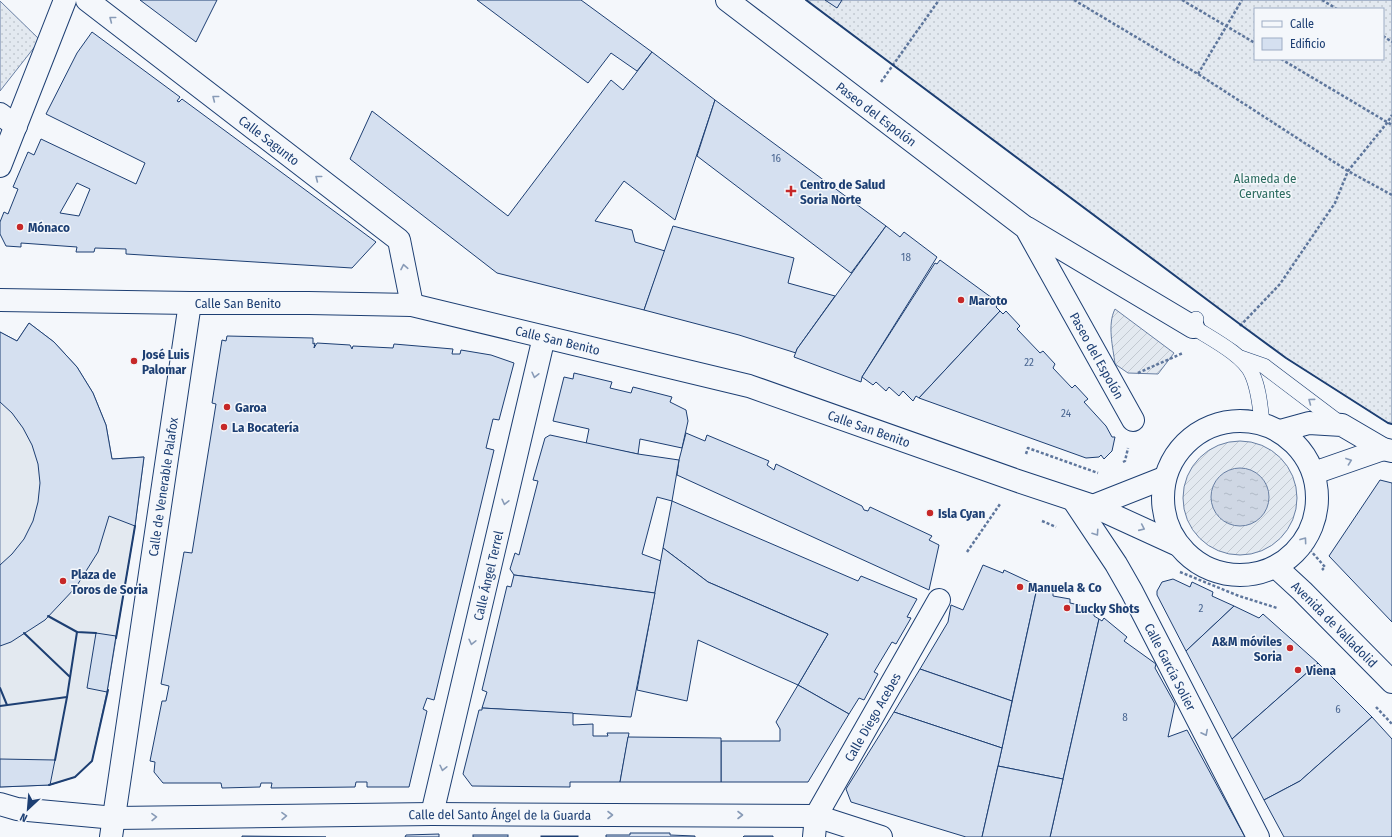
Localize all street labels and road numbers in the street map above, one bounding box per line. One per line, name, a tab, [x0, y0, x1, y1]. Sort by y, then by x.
street label: Paseo del Espolón	[834, 79, 919, 149]
street label: Calle Sagunto	[236, 112, 303, 168]
street label: Calle San Benito	[195, 296, 281, 311]
street label: Paseo del Espolón	[1067, 310, 1127, 401]
street label: Calle San Benito	[514, 323, 602, 357]
street label: Calle San Benito	[826, 407, 912, 450]
street label: Calle de Venerable Palafox	[145, 416, 181, 557]
street label: Calle Ángel Terrel	[470, 528, 506, 622]
street label: Avenida de Valladolid	[1289, 578, 1381, 670]
street label: Calle García Solier	[1142, 620, 1199, 713]
street label: Calle Diego Acebes	[841, 670, 904, 764]
street label: Calle del Santo Ángel de la Guarda	[408, 806, 591, 822]

